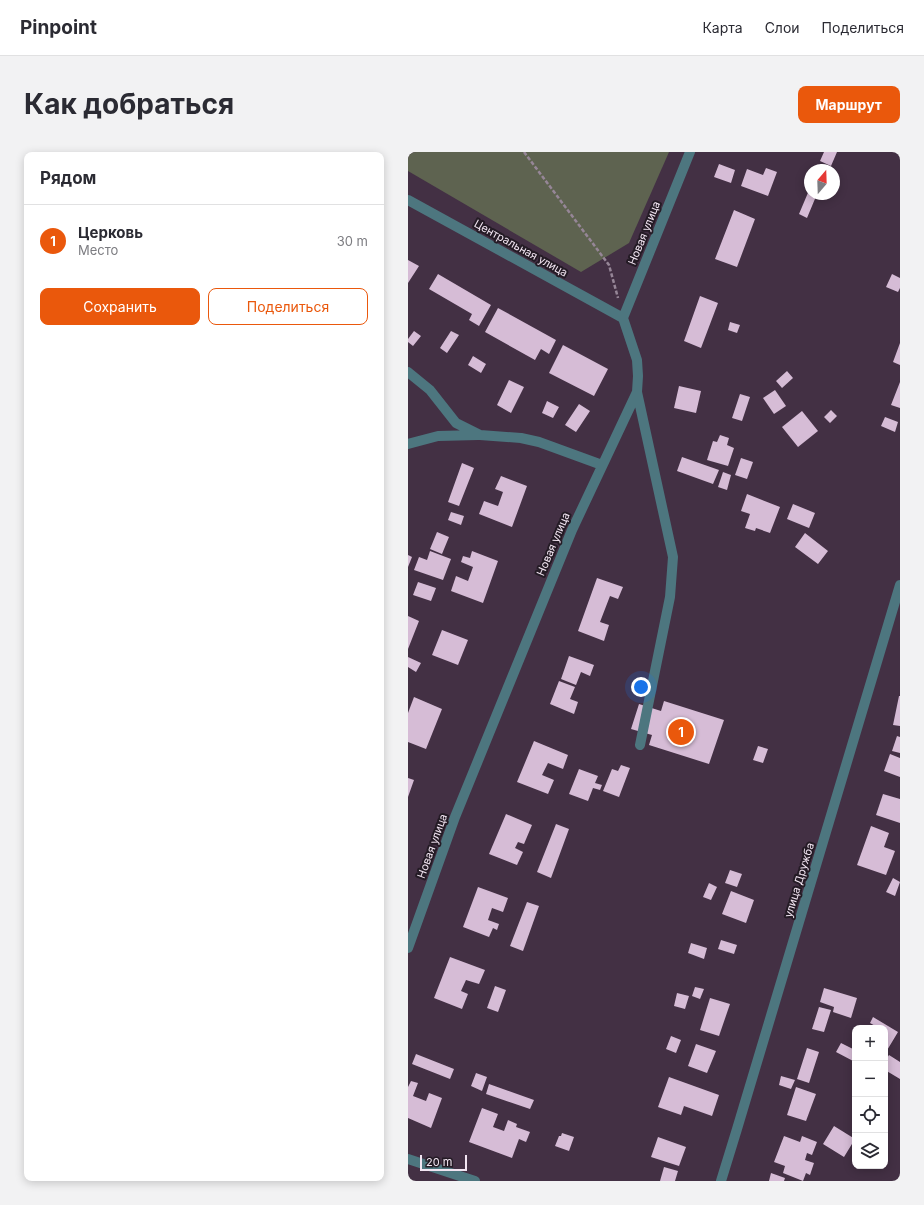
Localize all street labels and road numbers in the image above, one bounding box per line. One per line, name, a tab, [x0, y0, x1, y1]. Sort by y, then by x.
street label: Новая улица	[625, 199, 663, 267]
street label: Центральная улица	[472, 216, 570, 280]
street label: Новая улица	[533, 510, 573, 578]
street label: Новая улица	[414, 812, 450, 880]
street label: улица Дружба	[781, 841, 817, 919]

